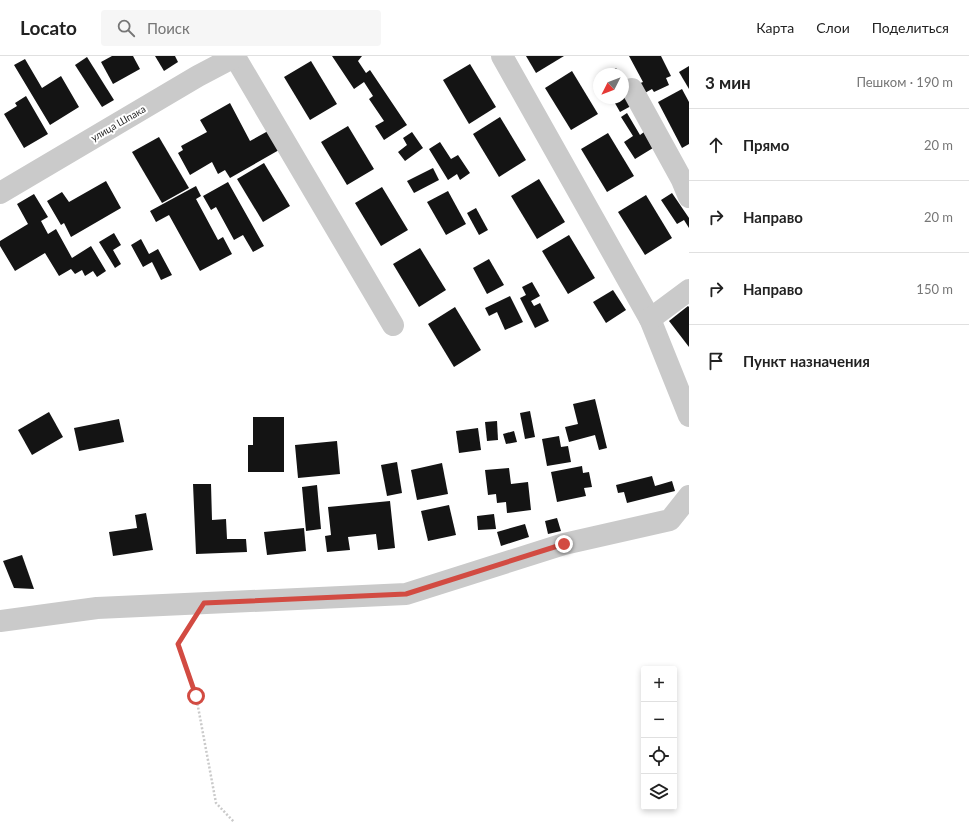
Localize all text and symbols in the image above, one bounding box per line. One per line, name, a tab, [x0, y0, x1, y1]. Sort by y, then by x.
search box	[101, 10, 381, 46]
text: Locato	[20, 16, 77, 39]
icon: search	[115, 17, 137, 39]
text: Поиск	[147, 19, 190, 37]
text: Карта	[756, 19, 794, 36]
text: Слои	[816, 19, 850, 36]
text: Поделиться	[872, 19, 949, 36]
north arrow	[593, 68, 629, 104]
text: 3 мин	[705, 72, 751, 93]
text: Пешком · 190 m	[856, 74, 953, 90]
street label: улица Шпака	[88, 102, 148, 144]
icon: ahead	[705, 134, 727, 156]
text: Прямо	[743, 136, 789, 154]
text: 20 m	[924, 137, 953, 153]
icon: right	[705, 206, 727, 228]
text: Направо	[743, 208, 803, 226]
text: 20 m	[924, 209, 953, 225]
icon: right	[705, 278, 727, 300]
text: Направо	[743, 280, 803, 298]
text: 150 m	[916, 281, 953, 297]
icon: arrive	[705, 350, 727, 372]
text: Пункт назначения	[743, 352, 870, 370]
route end	[555, 535, 573, 553]
map controls	[641, 666, 677, 810]
button: +	[641, 666, 677, 702]
route start	[187, 687, 205, 705]
button: −	[641, 702, 677, 738]
button: locate	[641, 738, 677, 774]
button: layers	[641, 774, 677, 810]

